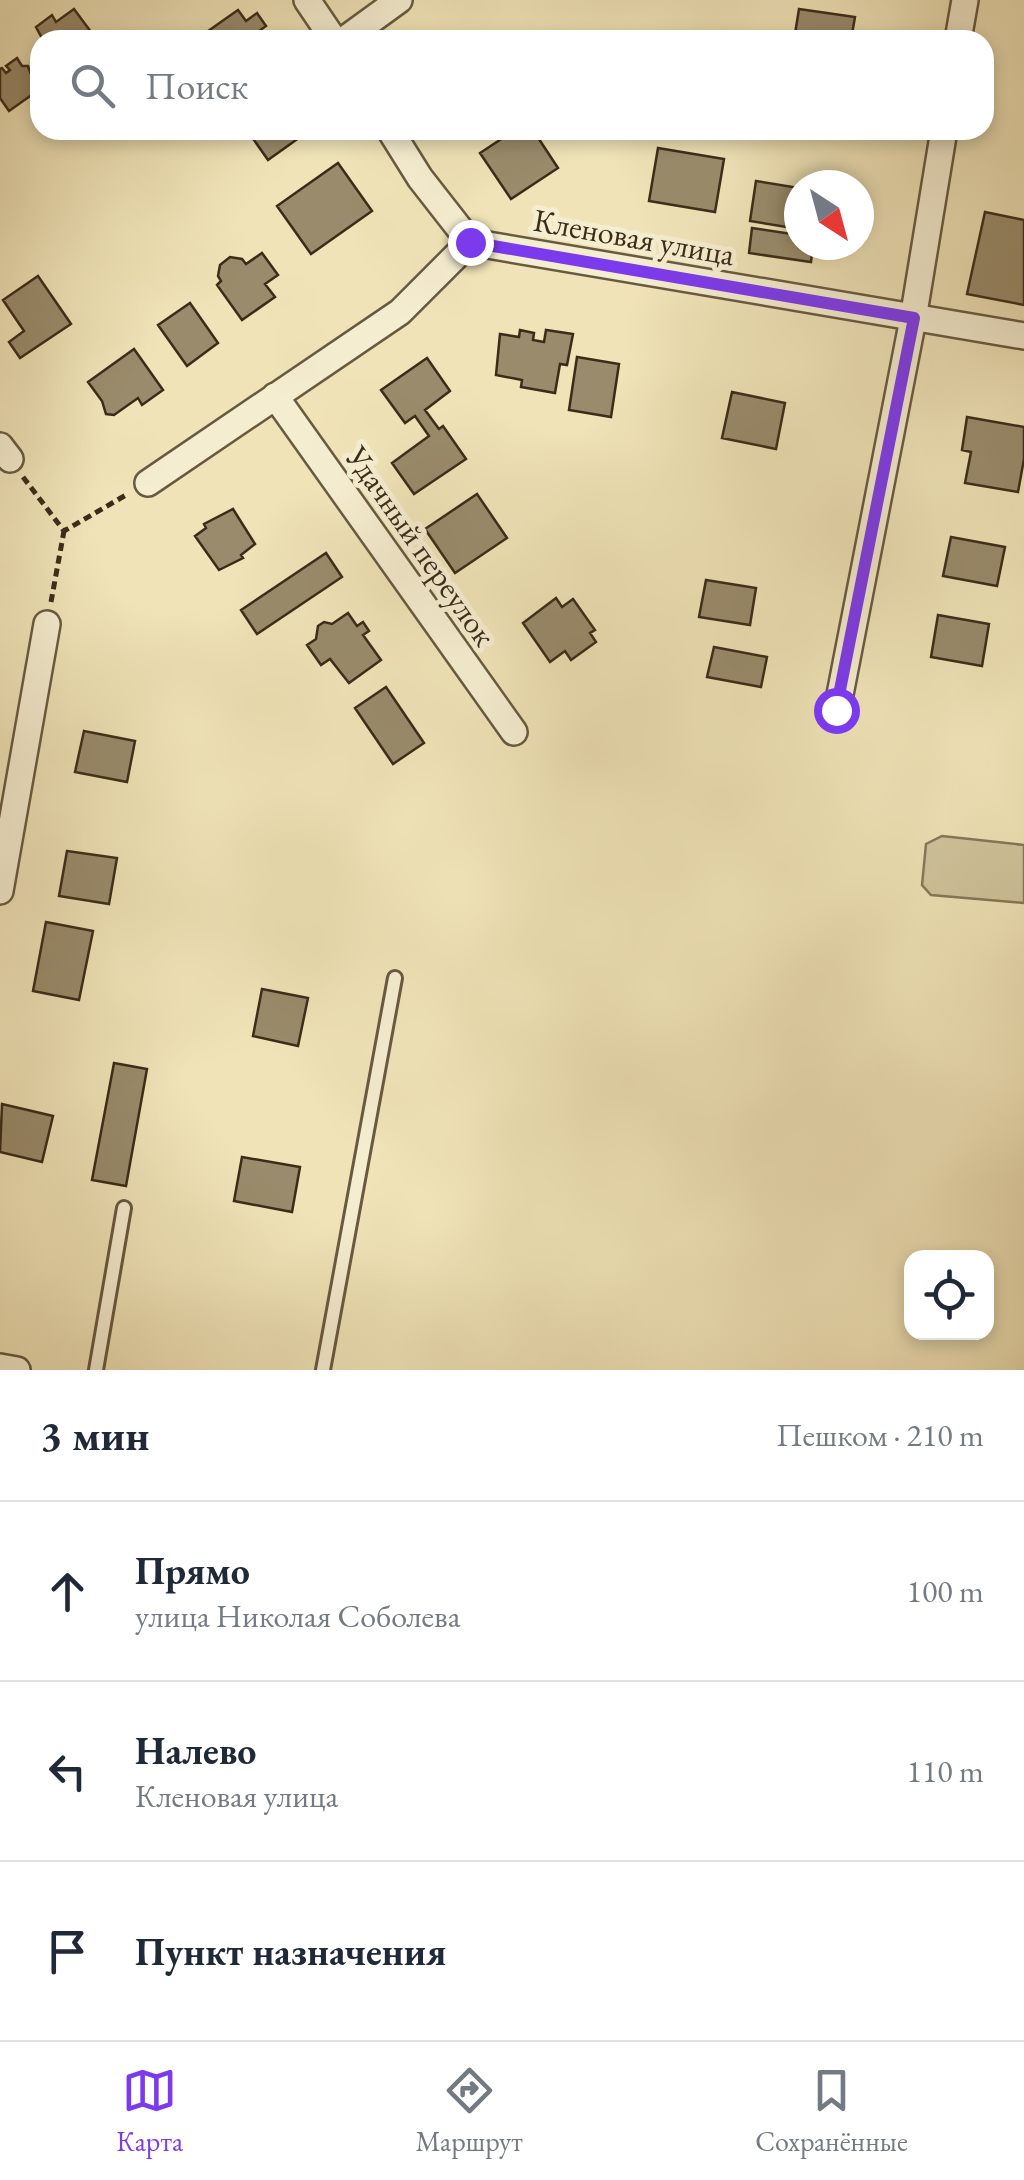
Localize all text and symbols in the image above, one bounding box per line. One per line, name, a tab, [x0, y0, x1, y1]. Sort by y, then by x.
search box	[30, 30, 994, 140]
icon: search	[65, 58, 120, 113]
text: Поиск	[145, 61, 248, 110]
north arrow	[784, 170, 874, 260]
street label: Кленовая улица	[530, 199, 738, 275]
route end	[448, 220, 494, 266]
street label: Удачный переулок	[336, 437, 506, 654]
route start	[814, 688, 860, 734]
map controls	[904, 1250, 994, 1340]
button: locate	[904, 1250, 994, 1340]
text: 3 мин	[40, 1408, 149, 1463]
text: Пешком · 210 m	[776, 1414, 984, 1456]
text: Прямо	[135, 1546, 250, 1595]
icon: ahead	[40, 1564, 95, 1619]
text: 100 m	[907, 1570, 984, 1612]
text: улица Николая Соболева	[135, 1595, 460, 1637]
text: Налево	[135, 1726, 256, 1775]
icon: left	[40, 1744, 95, 1799]
text: 110 m	[907, 1750, 984, 1792]
text: Кленовая улица	[135, 1775, 338, 1817]
icon: arrive	[40, 1924, 95, 1979]
text: Пункт назначения	[135, 1927, 446, 1976]
tab: Карта	[116, 2063, 183, 2159]
tab: Маршрут	[415, 2063, 523, 2159]
tab: Сохранённые	[755, 2063, 908, 2159]

